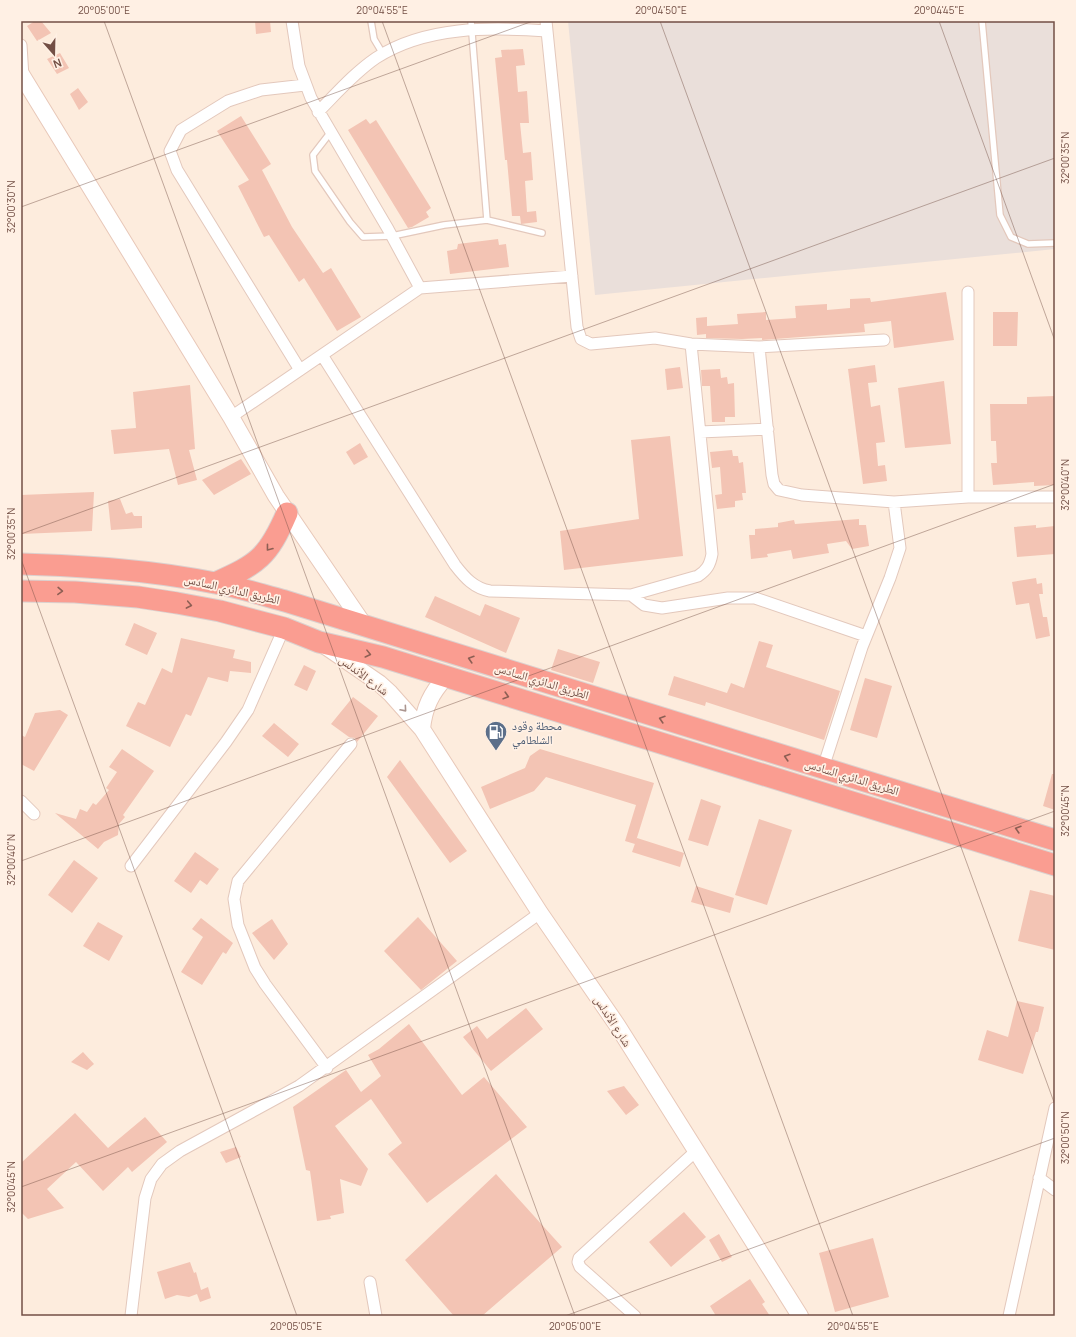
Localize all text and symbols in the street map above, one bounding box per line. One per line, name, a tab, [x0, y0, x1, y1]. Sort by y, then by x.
text: 20°05'00"E	[78, 3, 130, 17]
text: 20°04'55"E	[356, 3, 408, 17]
text: 20°04'50"E	[635, 3, 687, 17]
text: 20°04'45"E	[914, 3, 964, 17]
north arrow	[34, 34, 74, 74]
text: N	[51, 55, 64, 72]
text: 32°00'35"N	[1058, 132, 1072, 184]
text: 32°00'30"N	[4, 181, 18, 233]
text: 32°00'40"N	[1058, 459, 1072, 511]
text: 32°00'35"N	[4, 508, 18, 560]
one-way arrow	[267, 543, 274, 550]
street label: الطريق الدائري السادس	[182, 570, 282, 610]
one-way arrow	[57, 587, 63, 595]
one-way arrow	[186, 601, 192, 609]
one-way arrow	[364, 649, 371, 658]
street label: شارع الأندلس	[336, 651, 392, 699]
one-way arrow	[468, 656, 475, 664]
street label: الطريق الدائري السادس	[492, 659, 591, 705]
one-way arrow	[502, 691, 509, 700]
one-way arrow	[400, 705, 407, 712]
one-way arrow	[659, 715, 666, 723]
place label: محطة وقود الشلطامي	[512, 717, 562, 750]
fuel station icon: محطة وقود الشلطامي	[483, 719, 509, 752]
one-way arrow	[783, 753, 790, 762]
street label: الطريق الدائري السادس	[802, 755, 901, 801]
text: 32°00'45"N	[1058, 785, 1072, 837]
one-way arrow	[1014, 825, 1021, 834]
text: 32°00'40"N	[4, 834, 18, 886]
street label: شارع الأندلس	[590, 992, 636, 1050]
text: 32°00'50"N	[1058, 1111, 1072, 1164]
text: 32°00'45"N	[4, 1161, 18, 1213]
text: 20°05'05"E	[270, 1319, 322, 1333]
text: 20°05'00"E	[549, 1319, 601, 1333]
text: 20°04'55"E	[827, 1319, 879, 1333]

